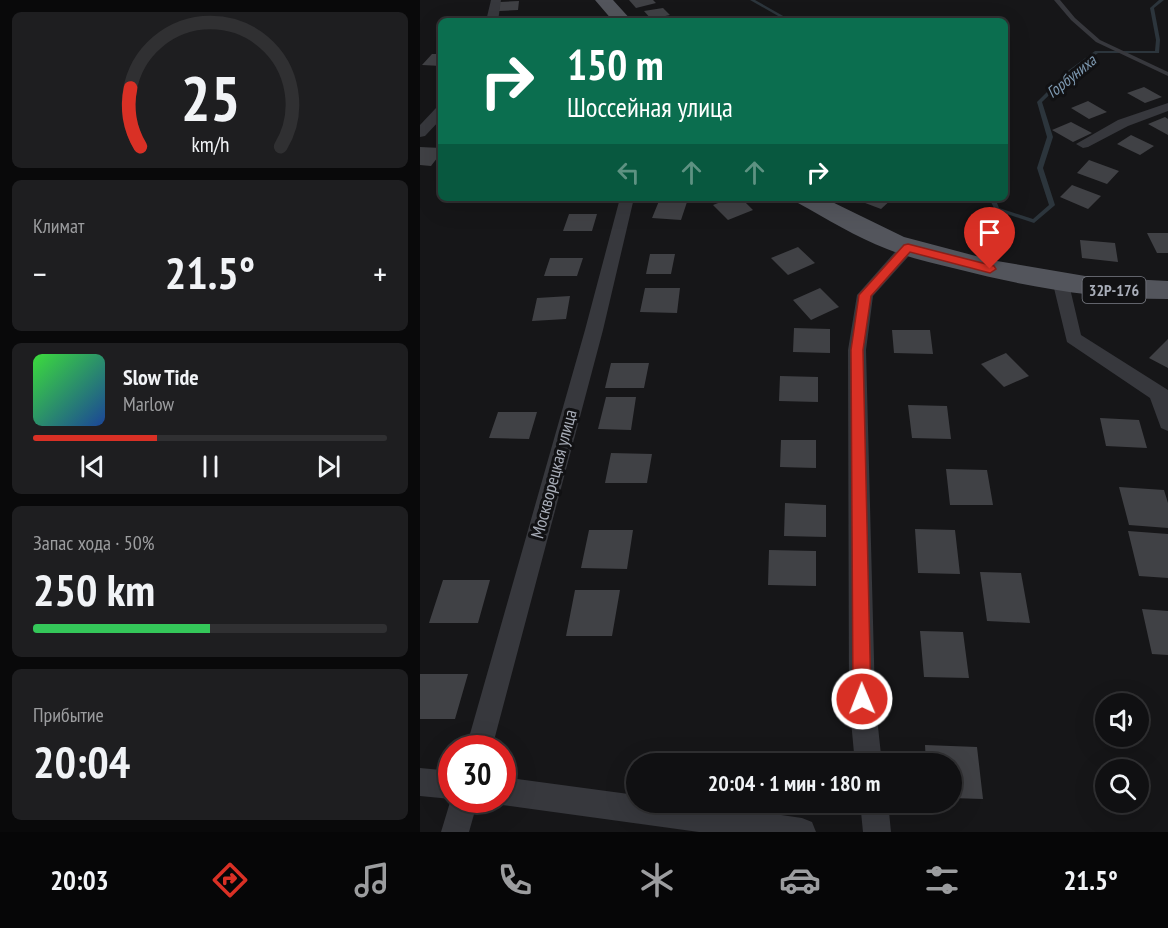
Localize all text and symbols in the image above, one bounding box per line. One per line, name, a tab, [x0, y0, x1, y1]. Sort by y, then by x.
text: 150 m	[567, 37, 664, 92]
icon: right	[468, 42, 546, 120]
water label: Горбуниха	[1042, 49, 1101, 102]
text: 25	[180, 57, 240, 138]
text: Шоссейная улица	[567, 90, 733, 124]
text: km/h	[191, 130, 229, 158]
icon: left	[612, 156, 645, 189]
icon: ahead	[675, 156, 708, 189]
icon: ahead	[738, 156, 771, 189]
icon: right	[801, 156, 834, 189]
pin	[964, 207, 1015, 269]
text: Климат	[33, 213, 84, 239]
icon: arrive	[973, 216, 1006, 249]
text: 21.5°	[165, 243, 255, 301]
text: −	[33, 252, 47, 295]
text: +	[373, 252, 387, 295]
road number: 32Р-176	[1082, 277, 1146, 303]
text: Slow Tide	[123, 363, 199, 391]
text: Marlow	[123, 391, 174, 417]
street label: Москворецкая улица	[525, 407, 582, 541]
icon: previous	[76, 450, 109, 483]
icon: pause	[194, 450, 227, 483]
icon: next	[312, 450, 345, 483]
text: Запас хода · 50%	[33, 530, 154, 556]
text: 250 km	[33, 560, 155, 618]
position arrow	[830, 667, 894, 731]
map controls	[1095, 693, 1149, 813]
button: sound	[1095, 693, 1149, 747]
text: Прибытие	[33, 702, 104, 728]
text: 20:04	[33, 732, 130, 790]
speed limit sign: 30	[438, 735, 516, 813]
button: search	[1095, 759, 1149, 813]
text: 20:04 · 1 мин · 180 m	[708, 769, 880, 797]
icon: directions	[209, 859, 251, 901]
icon: music	[351, 859, 393, 901]
icon: phone	[494, 859, 536, 901]
icon: climate	[636, 859, 678, 901]
icon: car	[779, 859, 821, 901]
icon: filters	[921, 859, 963, 901]
text: 20:03	[50, 863, 109, 897]
text: 21.5°	[1063, 863, 1118, 897]

